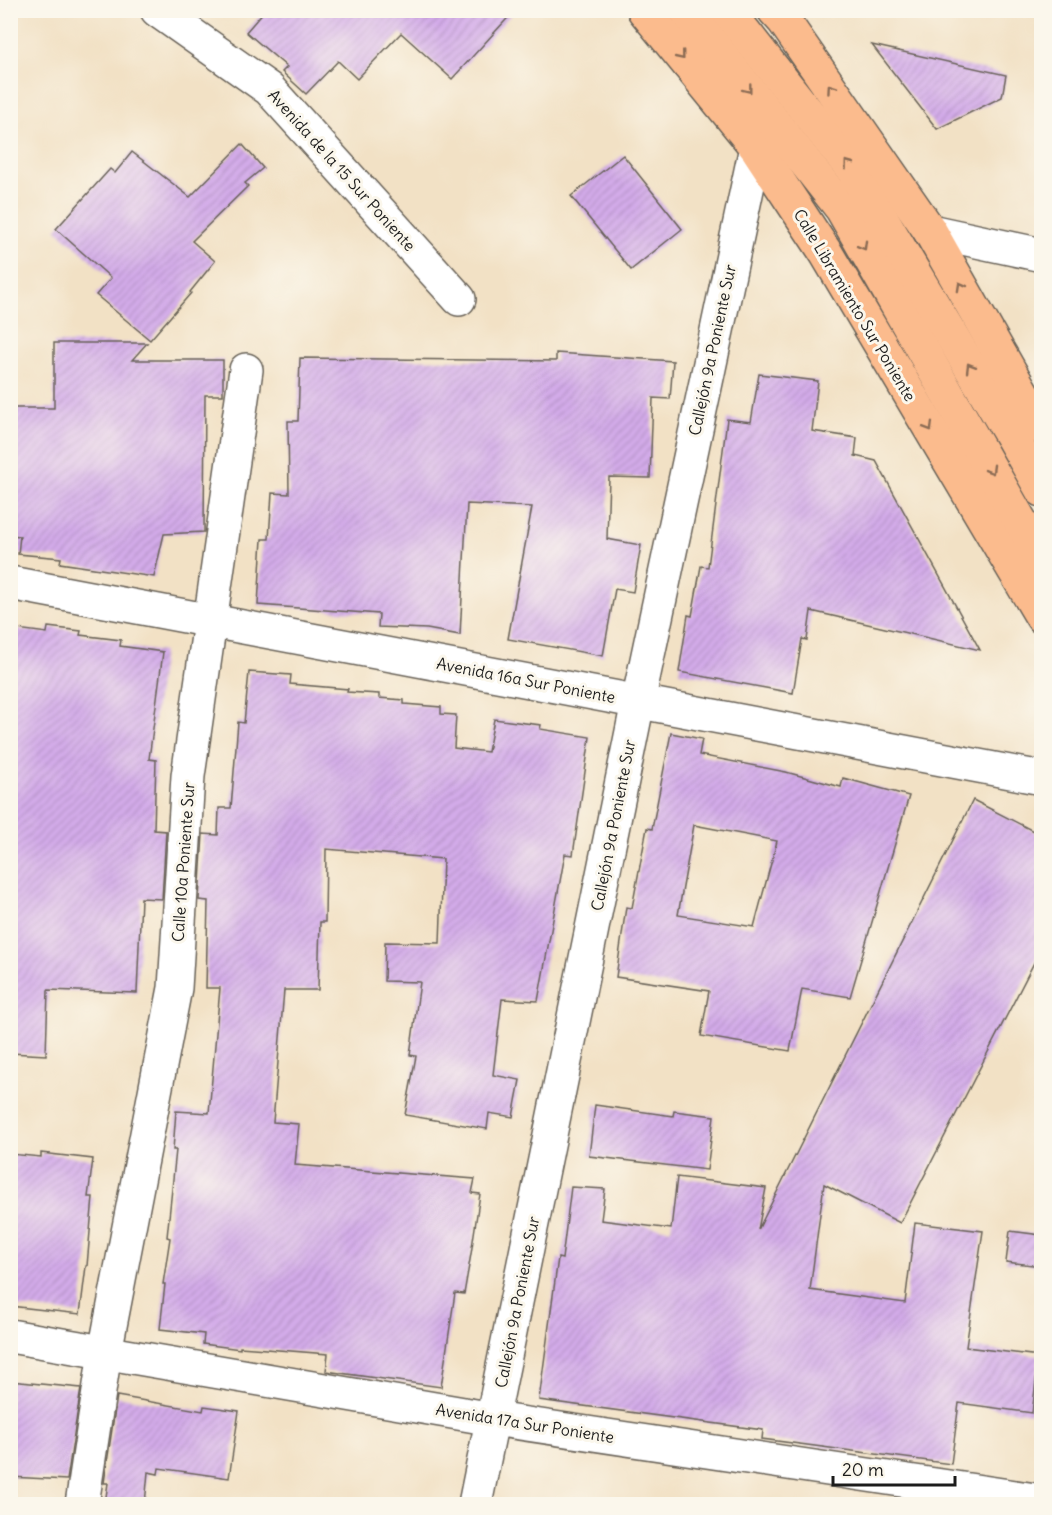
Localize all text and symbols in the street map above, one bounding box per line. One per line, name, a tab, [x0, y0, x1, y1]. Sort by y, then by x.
one-way arrow	[674, 49, 685, 60]
one-way arrow	[740, 83, 751, 94]
one-way arrow	[827, 84, 838, 95]
street label: Avenida de la 15 Sur Poniente	[264, 85, 420, 255]
one-way arrow	[844, 159, 855, 170]
street label: Calle Libramiento Sur Poniente	[790, 205, 920, 405]
one-way arrow	[856, 240, 867, 250]
street label: Callejón 9a Poniente Sur	[684, 262, 740, 437]
one-way arrow	[957, 282, 968, 292]
one-way arrow	[966, 363, 978, 373]
one-way arrow	[922, 421, 933, 431]
one-way arrow	[984, 464, 995, 474]
street label: Avenida 16a Sur Poniente	[435, 653, 617, 707]
street label: Callejón 9a Poniente Sur	[587, 737, 640, 913]
street label: Calle 10a Poniente Sur	[167, 781, 199, 943]
street label: Callejón 9a Poniente Sur	[491, 1214, 544, 1390]
street label: Avenida 17a Sur Poniente	[434, 1399, 616, 1447]
scale bar	[833, 1449, 954, 1487]
text: 20 m	[842, 1458, 884, 1481]

